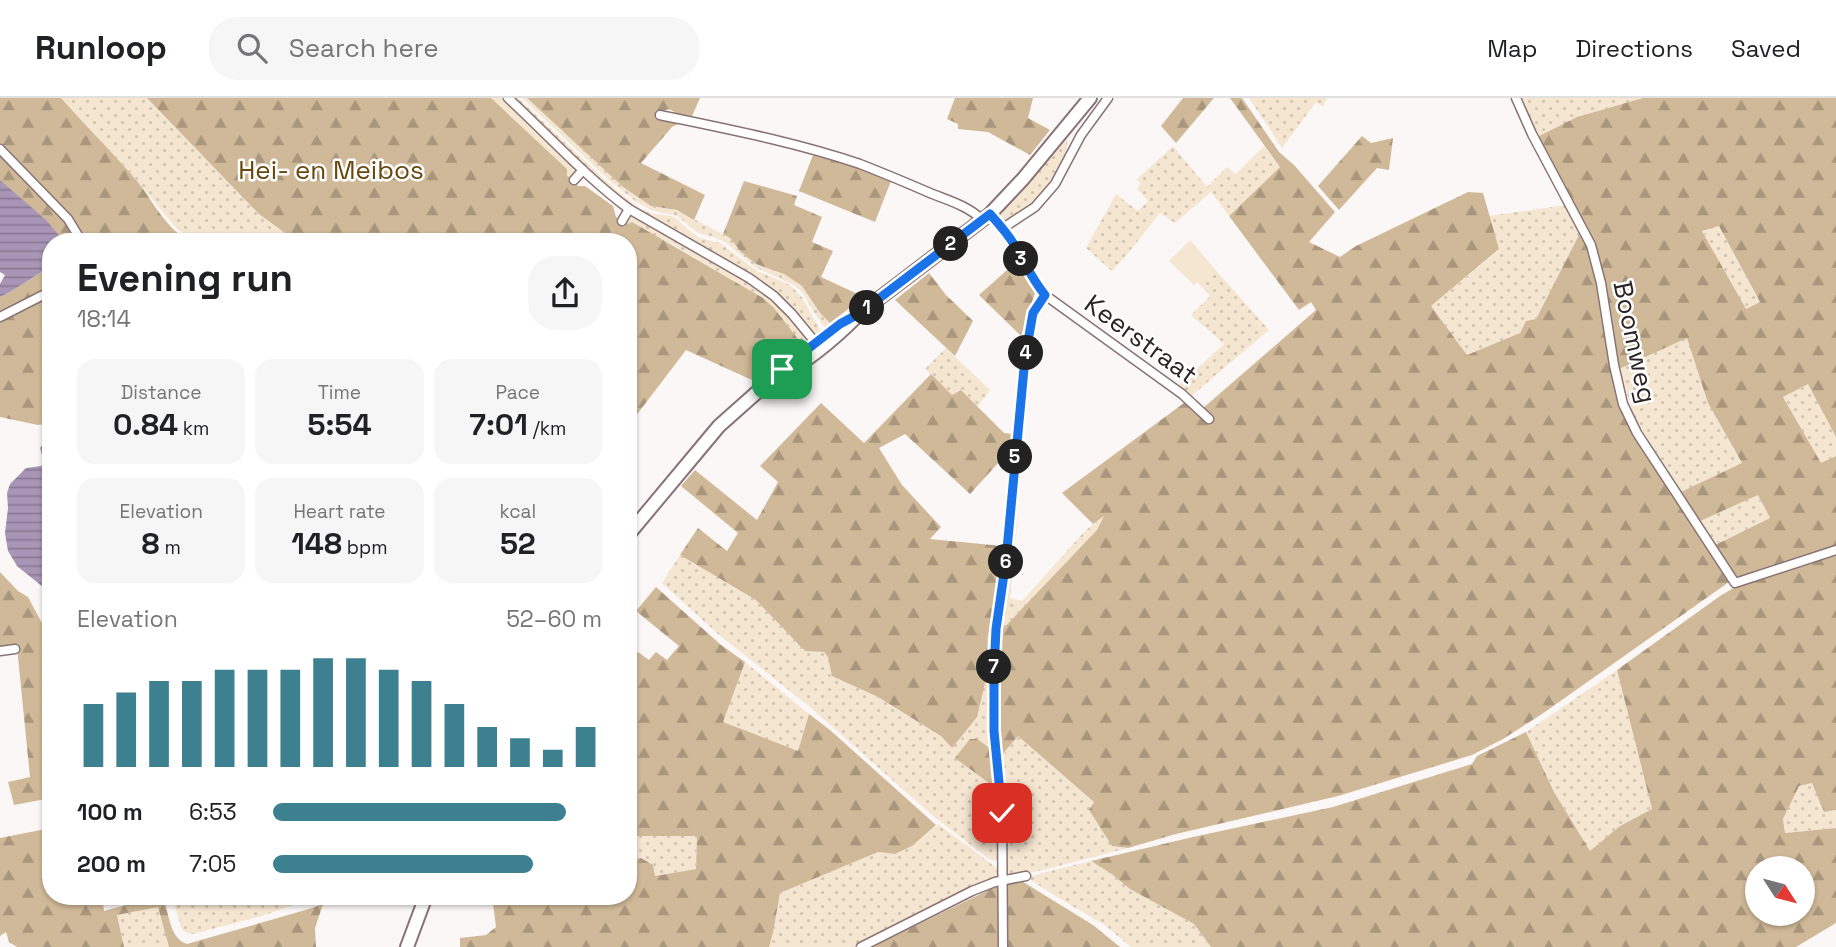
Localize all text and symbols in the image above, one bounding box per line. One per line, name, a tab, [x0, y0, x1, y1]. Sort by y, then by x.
search box	[209, 17, 699, 80]
text: Runloop	[35, 27, 167, 69]
icon: search	[233, 29, 271, 67]
text: Search here	[289, 31, 439, 65]
text: Map	[1487, 33, 1537, 64]
text: Directions	[1575, 33, 1693, 64]
text: Saved	[1731, 33, 1801, 64]
park label: Hei- en Meibos	[238, 153, 424, 187]
pin: 2	[934, 226, 968, 262]
text: 2	[945, 231, 956, 256]
pin: 3	[1004, 242, 1038, 276]
text: 3	[1015, 246, 1026, 271]
text: Evening run	[77, 254, 293, 302]
button: share	[528, 256, 602, 330]
street label: Boomweg	[1605, 278, 1665, 406]
street label: Keerstraat	[1078, 287, 1204, 391]
pin: 1	[850, 290, 884, 326]
text: 1	[862, 295, 871, 320]
text: 18:14	[77, 304, 131, 334]
pin: 4	[1009, 336, 1044, 370]
pin	[752, 339, 812, 399]
text: 4	[1019, 340, 1032, 365]
icon: arrive	[763, 350, 801, 388]
text: Distance	[121, 380, 202, 405]
text: Time	[318, 380, 361, 405]
text: Pace	[496, 380, 540, 405]
text: 0.84	[113, 405, 178, 444]
text: 5:54	[307, 405, 372, 444]
text: 7:01	[469, 405, 528, 444]
text: km	[178, 416, 209, 441]
text: /km	[528, 416, 566, 441]
pin: 5	[998, 440, 1032, 474]
text: 5	[1009, 444, 1020, 469]
text: Elevation	[120, 499, 203, 524]
text: Heart rate	[293, 499, 386, 524]
text: kcal	[499, 499, 536, 524]
text: 8	[142, 524, 160, 563]
text: 148	[291, 524, 342, 563]
text: 52	[500, 524, 536, 563]
text: m	[160, 535, 181, 560]
text: bpm	[342, 535, 388, 560]
pin: 6	[988, 545, 1024, 580]
text: 6	[1000, 549, 1011, 574]
text: Elevation	[77, 604, 178, 634]
text: 52–60 m	[506, 604, 602, 634]
pin: 7	[976, 650, 1012, 684]
text: 7	[988, 654, 999, 679]
pin	[972, 783, 1032, 843]
icon: check	[983, 794, 1021, 832]
text: 100 m	[77, 797, 143, 827]
text: 6:53	[189, 797, 237, 827]
text: 200 m	[77, 849, 146, 879]
text: 7:05	[189, 849, 236, 879]
north arrow	[1745, 856, 1815, 926]
map controls	[1745, 856, 1815, 926]

